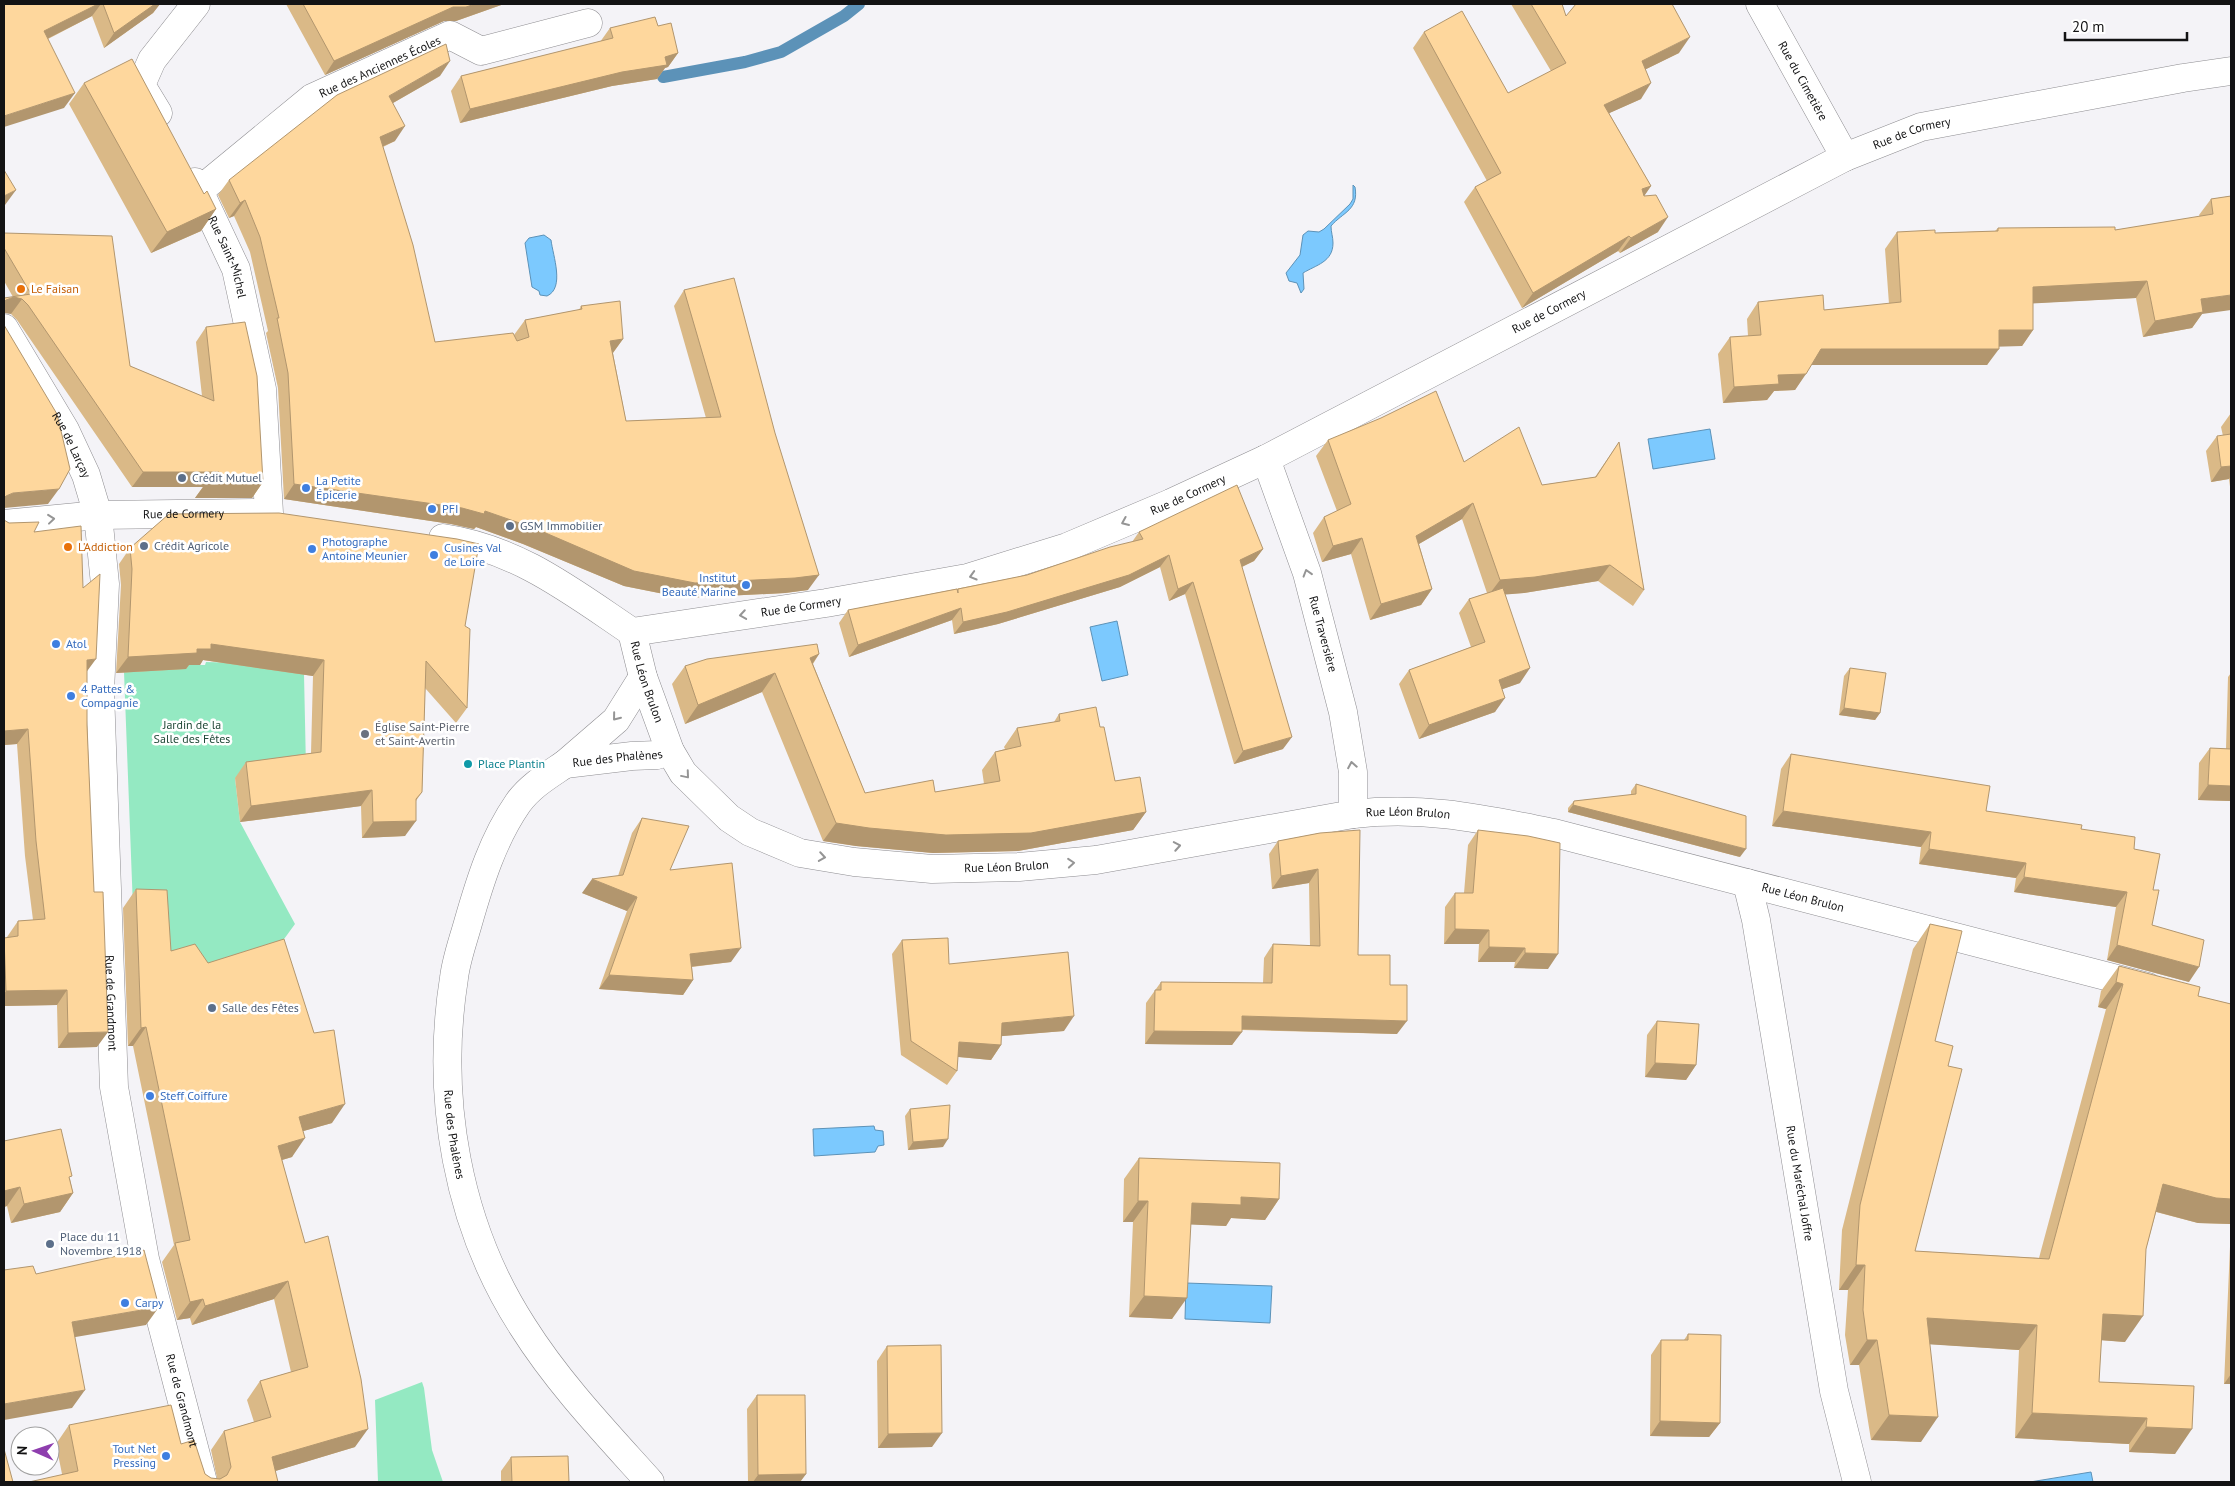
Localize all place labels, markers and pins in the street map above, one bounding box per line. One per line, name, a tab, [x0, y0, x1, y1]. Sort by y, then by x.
place label: Le Faisan	[31, 281, 79, 296]
marker: Le Faisan	[15, 283, 27, 295]
place label: Crédit Mutuel	[192, 470, 262, 485]
marker: Crédit Mutuel	[176, 472, 188, 484]
place label: La Petite Épicerie	[316, 473, 361, 502]
marker: La Petite Épicerie	[300, 482, 312, 494]
place label: PFI	[442, 501, 458, 516]
marker: PFI	[426, 503, 438, 515]
place label: GSM Immobilier	[520, 518, 602, 533]
marker: GSM Immobilier	[504, 520, 516, 532]
place label: Photographe Antoine Meunier	[322, 534, 407, 563]
place label: Crédit Agricole	[154, 538, 229, 553]
place label: L'Addiction	[78, 539, 133, 554]
marker: Crédit Agricole	[138, 540, 150, 552]
place label: Cusines Val de Loire	[444, 540, 502, 569]
marker: L'Addiction	[62, 541, 74, 553]
marker: Photographe Antoine Meunier	[306, 543, 318, 555]
marker: Cusines Val de Loire	[428, 549, 440, 561]
place label: Institut Beauté Marine	[662, 570, 736, 599]
marker: Institut Beauté Marine	[740, 579, 752, 591]
place label: Atol	[66, 636, 87, 651]
marker: Atol	[50, 638, 62, 650]
place label: 4 Pattes & Compagnie	[81, 681, 138, 710]
marker: 4 Pattes & Compagnie	[65, 690, 77, 702]
place label: Église Saint-Pierre et Saint-Avertin	[375, 719, 469, 748]
marker: Église Saint-Pierre et Saint-Avertin	[359, 728, 371, 740]
place label: Place Plantin	[478, 756, 545, 771]
marker: Place Plantin	[462, 758, 474, 770]
place label: Salle des Fêtes	[222, 1000, 299, 1015]
marker: Salle des Fêtes	[206, 1002, 218, 1014]
place label: Steff Coiffure	[160, 1088, 228, 1103]
marker: Steff Coiffure	[144, 1090, 156, 1102]
place label: Place du 11 Novembre 1918	[60, 1229, 142, 1258]
marker: Place du 11 Novembre 1918	[44, 1238, 56, 1250]
place label: Carpy	[135, 1295, 164, 1310]
marker: Carpy	[119, 1297, 131, 1309]
place label: Tout Net Pressing	[112, 1441, 156, 1470]
marker: Tout Net Pressing	[160, 1450, 172, 1462]

